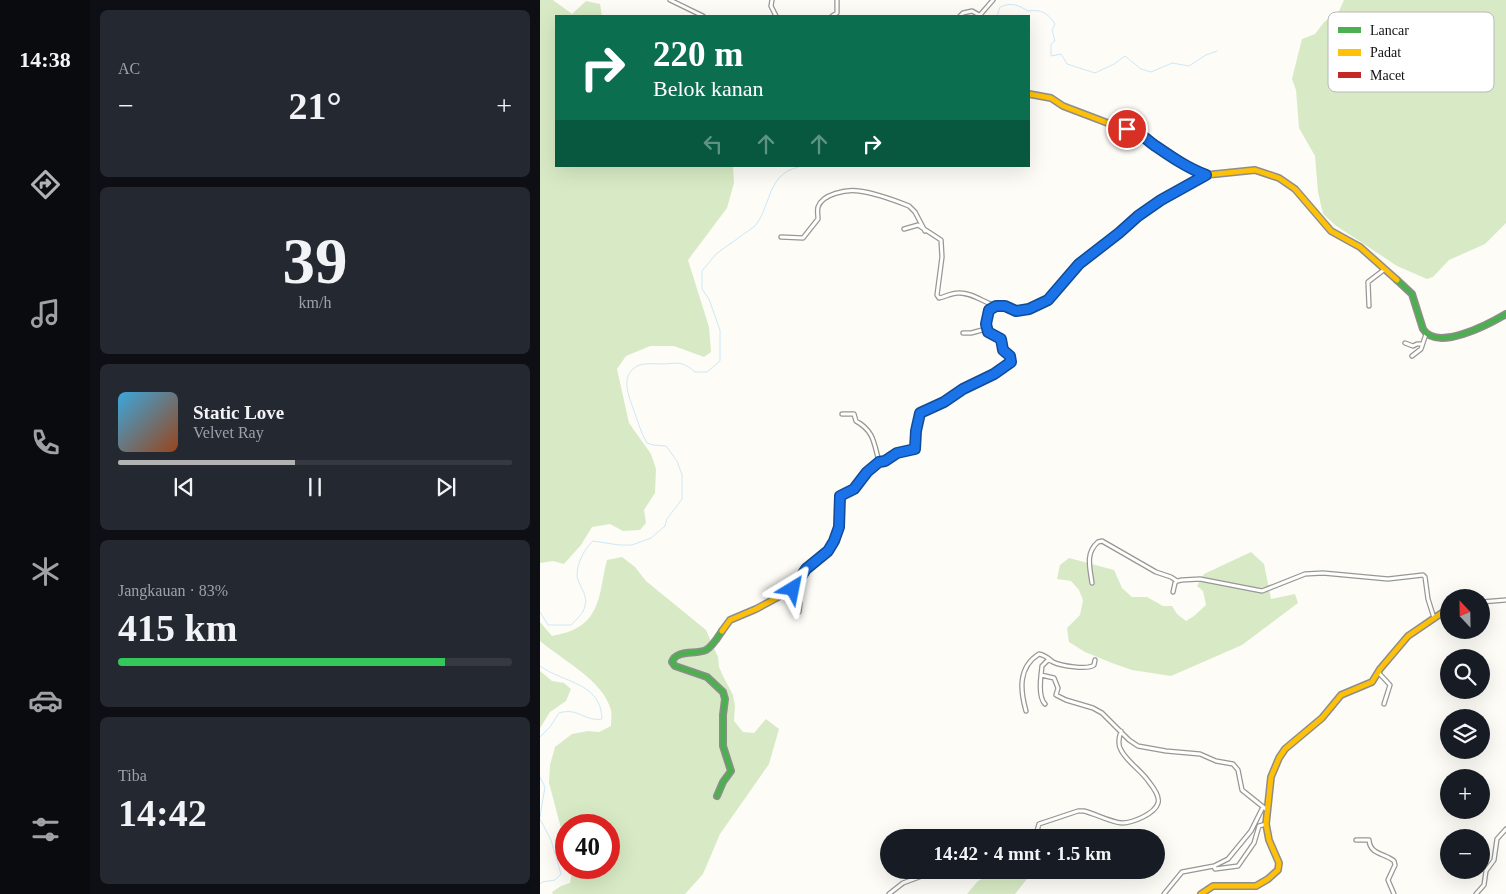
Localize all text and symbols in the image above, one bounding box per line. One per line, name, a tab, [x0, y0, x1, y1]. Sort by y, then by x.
legend	[1328, 12, 1494, 92]
text: Lancar	[1370, 23, 1409, 38]
icon: right	[570, 35, 635, 100]
text: 220 m	[653, 35, 743, 74]
text: Padat	[1370, 45, 1401, 60]
text: 14:38	[19, 47, 71, 72]
text: AC	[118, 60, 140, 77]
text: Macet	[1370, 68, 1405, 83]
text: Belok kanan	[653, 76, 764, 101]
text: 21°	[288, 85, 342, 127]
text: −	[118, 90, 134, 121]
text: +	[496, 90, 512, 121]
pin	[1106, 108, 1148, 150]
icon: arrive	[1113, 115, 1141, 143]
icon: left	[699, 130, 727, 158]
icon: ahead	[752, 130, 780, 158]
icon: ahead	[805, 130, 833, 158]
icon: right	[858, 130, 886, 158]
icon: directions	[28, 167, 63, 202]
text: 39	[283, 225, 348, 297]
text: km/h	[299, 294, 331, 311]
icon: music	[28, 296, 63, 331]
text: Static Love	[193, 402, 284, 423]
text: Velvet Ray	[193, 424, 264, 441]
icon: phone	[28, 425, 63, 460]
icon: previous	[170, 473, 198, 501]
icon: pause	[301, 473, 329, 501]
icon: next	[432, 473, 460, 501]
icon: climate	[28, 554, 63, 589]
position arrow	[766, 562, 818, 614]
text: Jangkauan · 83%	[118, 582, 228, 599]
north arrow	[1440, 589, 1490, 639]
map controls	[1440, 589, 1490, 879]
text: 415 km	[118, 607, 237, 649]
button: search	[1440, 649, 1490, 699]
icon: car	[28, 683, 63, 718]
button: layers	[1440, 709, 1490, 759]
text: Tiba	[118, 767, 147, 784]
button: +	[1440, 769, 1490, 819]
text: 14:42	[118, 792, 207, 834]
icon: filters	[28, 812, 63, 847]
speed limit sign: 40	[555, 814, 620, 879]
button: −	[1440, 829, 1490, 879]
text: 14:42 · 4 mnt · 1.5 km	[934, 843, 1111, 864]

